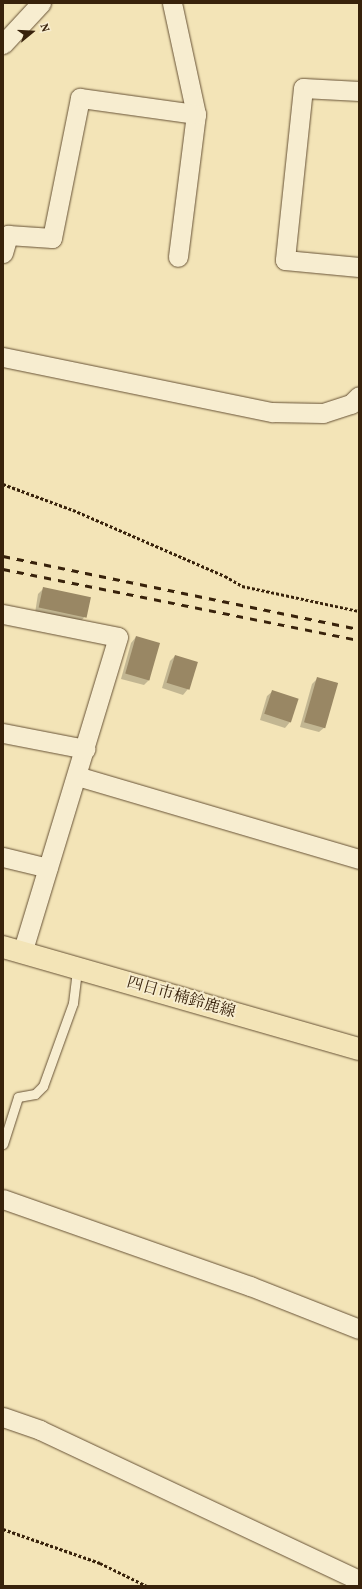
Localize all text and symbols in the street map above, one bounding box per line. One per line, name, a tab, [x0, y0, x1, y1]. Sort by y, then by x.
north arrow	[12, 12, 52, 52]
text: N	[36, 22, 52, 34]
street label: 四日市楠鈴鹿線	[125, 973, 237, 1023]

